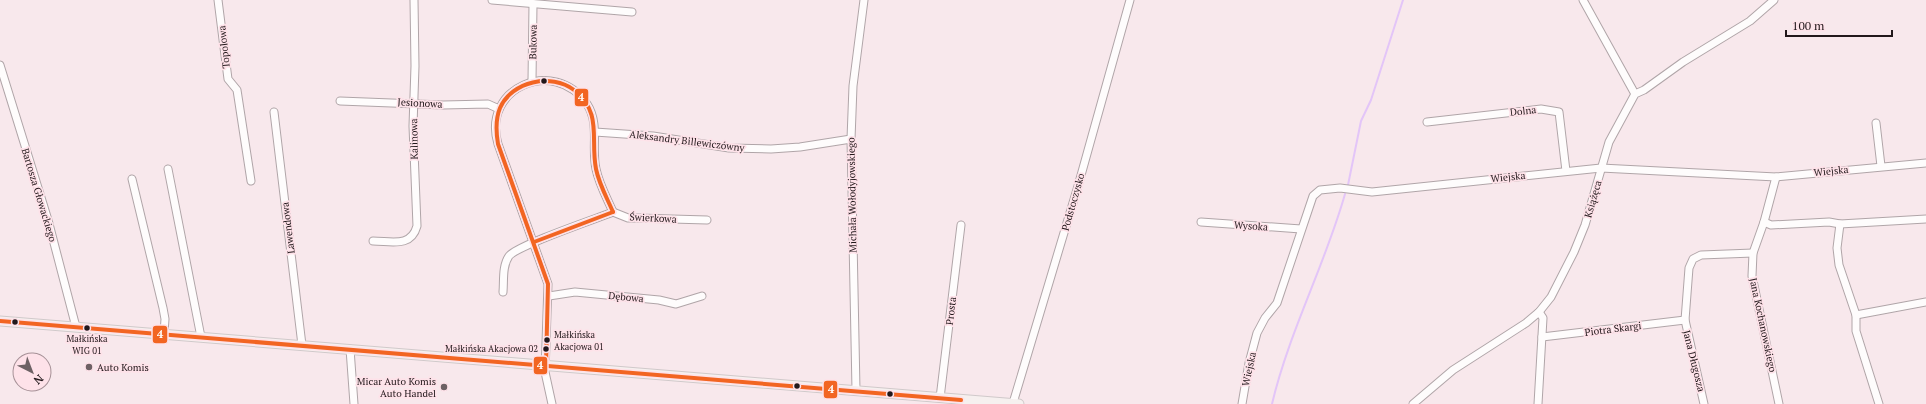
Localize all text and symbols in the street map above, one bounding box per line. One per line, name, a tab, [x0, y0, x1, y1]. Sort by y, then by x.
scale bar	[1786, 12, 1892, 38]
text: 100 m	[1792, 18, 1825, 33]
street label: Topolowa	[215, 25, 233, 69]
street label: Bukowa	[526, 25, 540, 59]
unlabelled marker	[539, 76, 549, 86]
line badge: 4	[574, 88, 589, 107]
text: 4	[578, 90, 585, 104]
street label: Jesionowa	[397, 95, 443, 111]
street label: Dolna	[1509, 103, 1537, 119]
street label: Kalinowa	[407, 118, 421, 160]
street label: Aleksandry Billewiczówny	[629, 127, 746, 155]
street label: Michała Wołodyjowskiego	[844, 137, 860, 253]
street label: Bartosza Głowackiego	[19, 146, 60, 244]
street label: Wiejska	[1813, 163, 1849, 179]
street label: Wiejska	[1490, 169, 1526, 185]
street label: Podstoczysko	[1059, 171, 1088, 232]
street label: Książęca	[1581, 179, 1605, 219]
street label: Lawendowa	[278, 201, 298, 255]
street label: Świerkowa	[629, 210, 677, 226]
street label: Wysoka	[1234, 218, 1268, 234]
street label: Jana Kochanowskiego	[1747, 277, 1779, 374]
street label: Dębowa	[608, 289, 644, 305]
street label: Prosta	[943, 296, 959, 326]
unlabelled marker	[10, 317, 20, 327]
street label: Piotra Skargi	[1584, 319, 1642, 339]
marker: Małkińska WIG 01	[82, 323, 92, 333]
line badge: 4	[152, 325, 168, 344]
text: 4	[157, 327, 164, 341]
place label: Małkińska Akacjowa 01	[554, 329, 604, 353]
street label: Jana Długosza	[1680, 329, 1708, 393]
place label: Małkińska WIG 01	[66, 333, 108, 357]
marker: Małkińska Akacjowa 01	[542, 335, 552, 345]
place label: Małkińska Akacjowa 02	[445, 343, 538, 355]
marker: Małkińska Akacjowa 02	[541, 344, 551, 354]
street label: Wiejska	[1239, 351, 1259, 387]
north arrow	[12, 352, 52, 392]
line badge: 4	[533, 356, 548, 375]
text: 4	[537, 358, 544, 372]
place label: Auto Komis	[97, 361, 149, 374]
marker: Auto Komis	[84, 362, 94, 372]
text: N	[30, 371, 46, 388]
place label: Micar Auto Komis Auto Handel	[357, 375, 436, 400]
line badge: 4	[823, 380, 838, 399]
unlabelled marker	[792, 381, 802, 391]
marker: Micar Auto Komis Auto Handel	[439, 382, 449, 392]
text: 4	[828, 382, 835, 396]
unlabelled marker	[885, 389, 895, 399]

